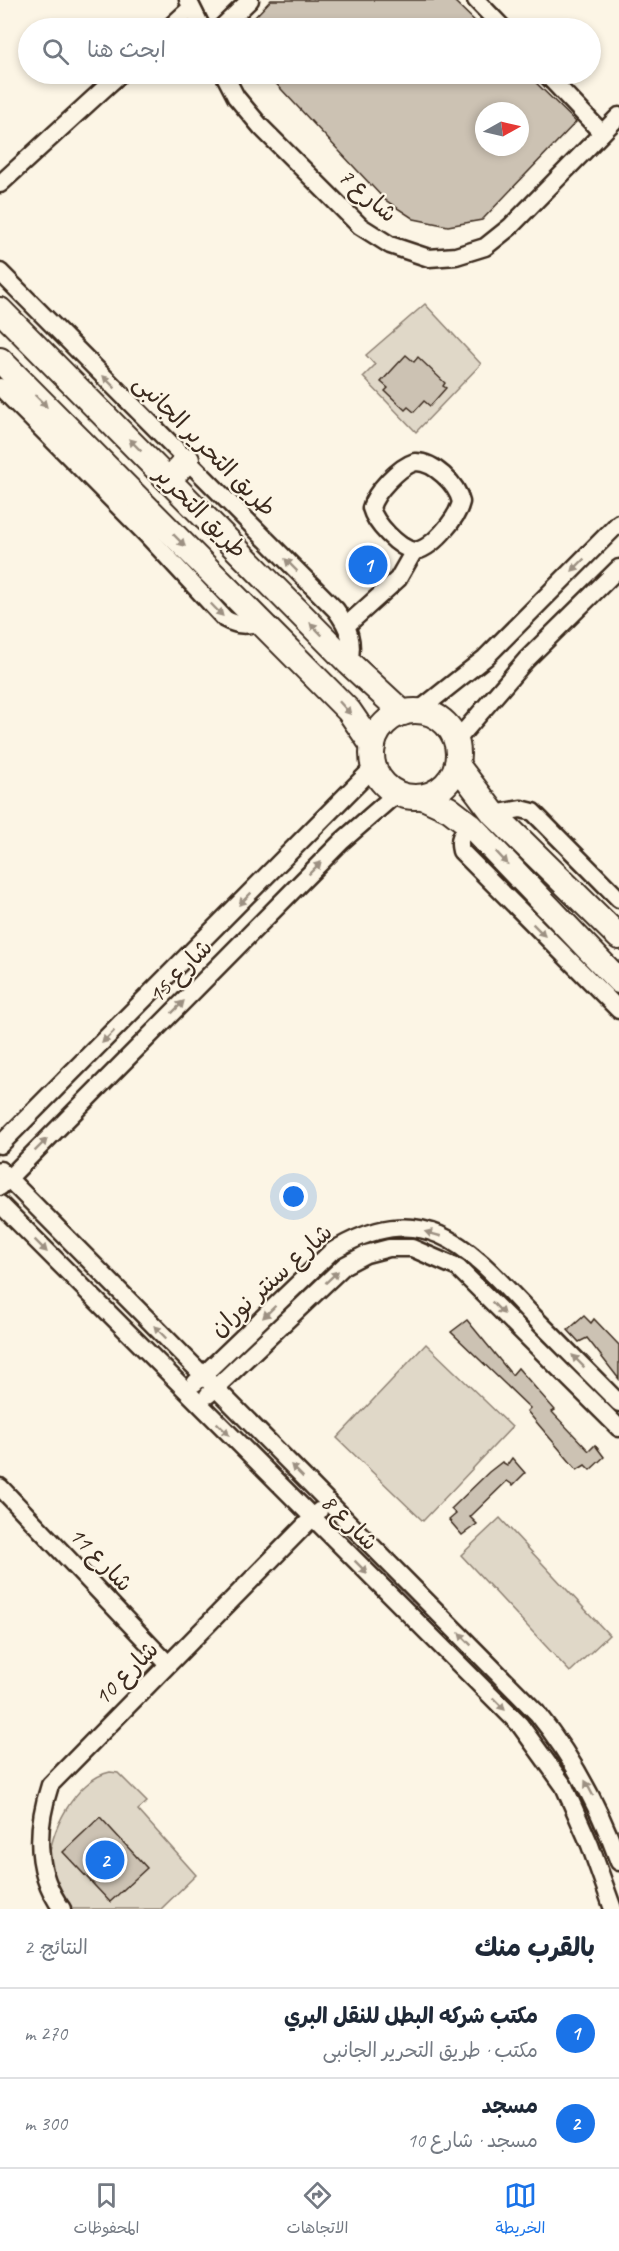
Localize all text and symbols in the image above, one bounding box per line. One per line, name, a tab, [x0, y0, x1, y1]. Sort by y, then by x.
search box	[18, 18, 601, 84]
icon: search	[39, 35, 72, 68]
text: ابحث هنا	[87, 36, 166, 64]
north arrow	[475, 102, 529, 156]
street label: شارع 7	[331, 161, 404, 230]
street label: طريق التحرير الجانبى	[128, 368, 282, 522]
one-way arrow	[103, 375, 117, 389]
one-way arrow	[34, 394, 48, 408]
one-way arrow	[128, 439, 142, 453]
street label: طريق التحرير	[149, 460, 253, 564]
one-way arrow	[171, 532, 185, 546]
pin: 1	[348, 542, 388, 588]
one-way arrow	[571, 557, 585, 571]
one-way arrow	[285, 558, 299, 572]
one-way arrow	[209, 602, 223, 616]
one-way arrow	[309, 623, 323, 637]
one-way arrow	[338, 701, 352, 716]
one-way arrow	[494, 850, 508, 864]
one-way arrow	[308, 862, 322, 876]
one-way arrow	[239, 891, 253, 905]
one-way arrow	[532, 923, 546, 937]
street label: شارع 15	[141, 932, 220, 1011]
one-way arrow	[171, 1000, 185, 1014]
one-way arrow	[101, 1029, 115, 1043]
one-way arrow	[34, 1138, 48, 1153]
your location	[279, 1182, 308, 1211]
street label: شارع سنتر نوران	[203, 1217, 340, 1344]
one-way arrow	[424, 1229, 442, 1238]
one-way arrow	[34, 1238, 48, 1252]
one-way arrow	[324, 1271, 339, 1284]
one-way arrow	[491, 1301, 506, 1315]
one-way arrow	[262, 1304, 276, 1318]
one-way arrow	[154, 1326, 168, 1340]
one-way arrow	[571, 1355, 585, 1369]
one-way arrow	[216, 1421, 230, 1436]
one-way arrow	[291, 1465, 305, 1479]
street label: شارع 8	[314, 1487, 385, 1558]
street label: شارع 11	[61, 1520, 139, 1599]
one-way arrow	[353, 1559, 367, 1573]
one-way arrow	[458, 1632, 472, 1646]
street label: شارع 10	[87, 1634, 166, 1713]
one-way arrow	[492, 1697, 506, 1712]
one-way arrow	[584, 1780, 593, 1797]
pin: 2	[86, 1838, 124, 1882]
text: بالقرب منك	[475, 1931, 595, 1964]
text: النتائج: 2	[24, 1935, 88, 1960]
text: مكتب شركه البطل للنقل البري	[284, 2002, 538, 2030]
text: 270 m	[24, 2021, 67, 2046]
text: 1	[571, 2021, 580, 2046]
text: مكتب · طريق التحرير الجانبى	[323, 2038, 538, 2063]
text: مسجد	[482, 2092, 538, 2120]
text: 300 m	[24, 2111, 67, 2136]
text: 2	[571, 2111, 580, 2136]
text: مسجد · شارع 10	[407, 2128, 538, 2153]
tab: المحفوظات	[74, 2179, 139, 2242]
tab: الاتجاهات	[287, 2179, 348, 2242]
tab: الخريطة	[496, 2179, 545, 2242]

